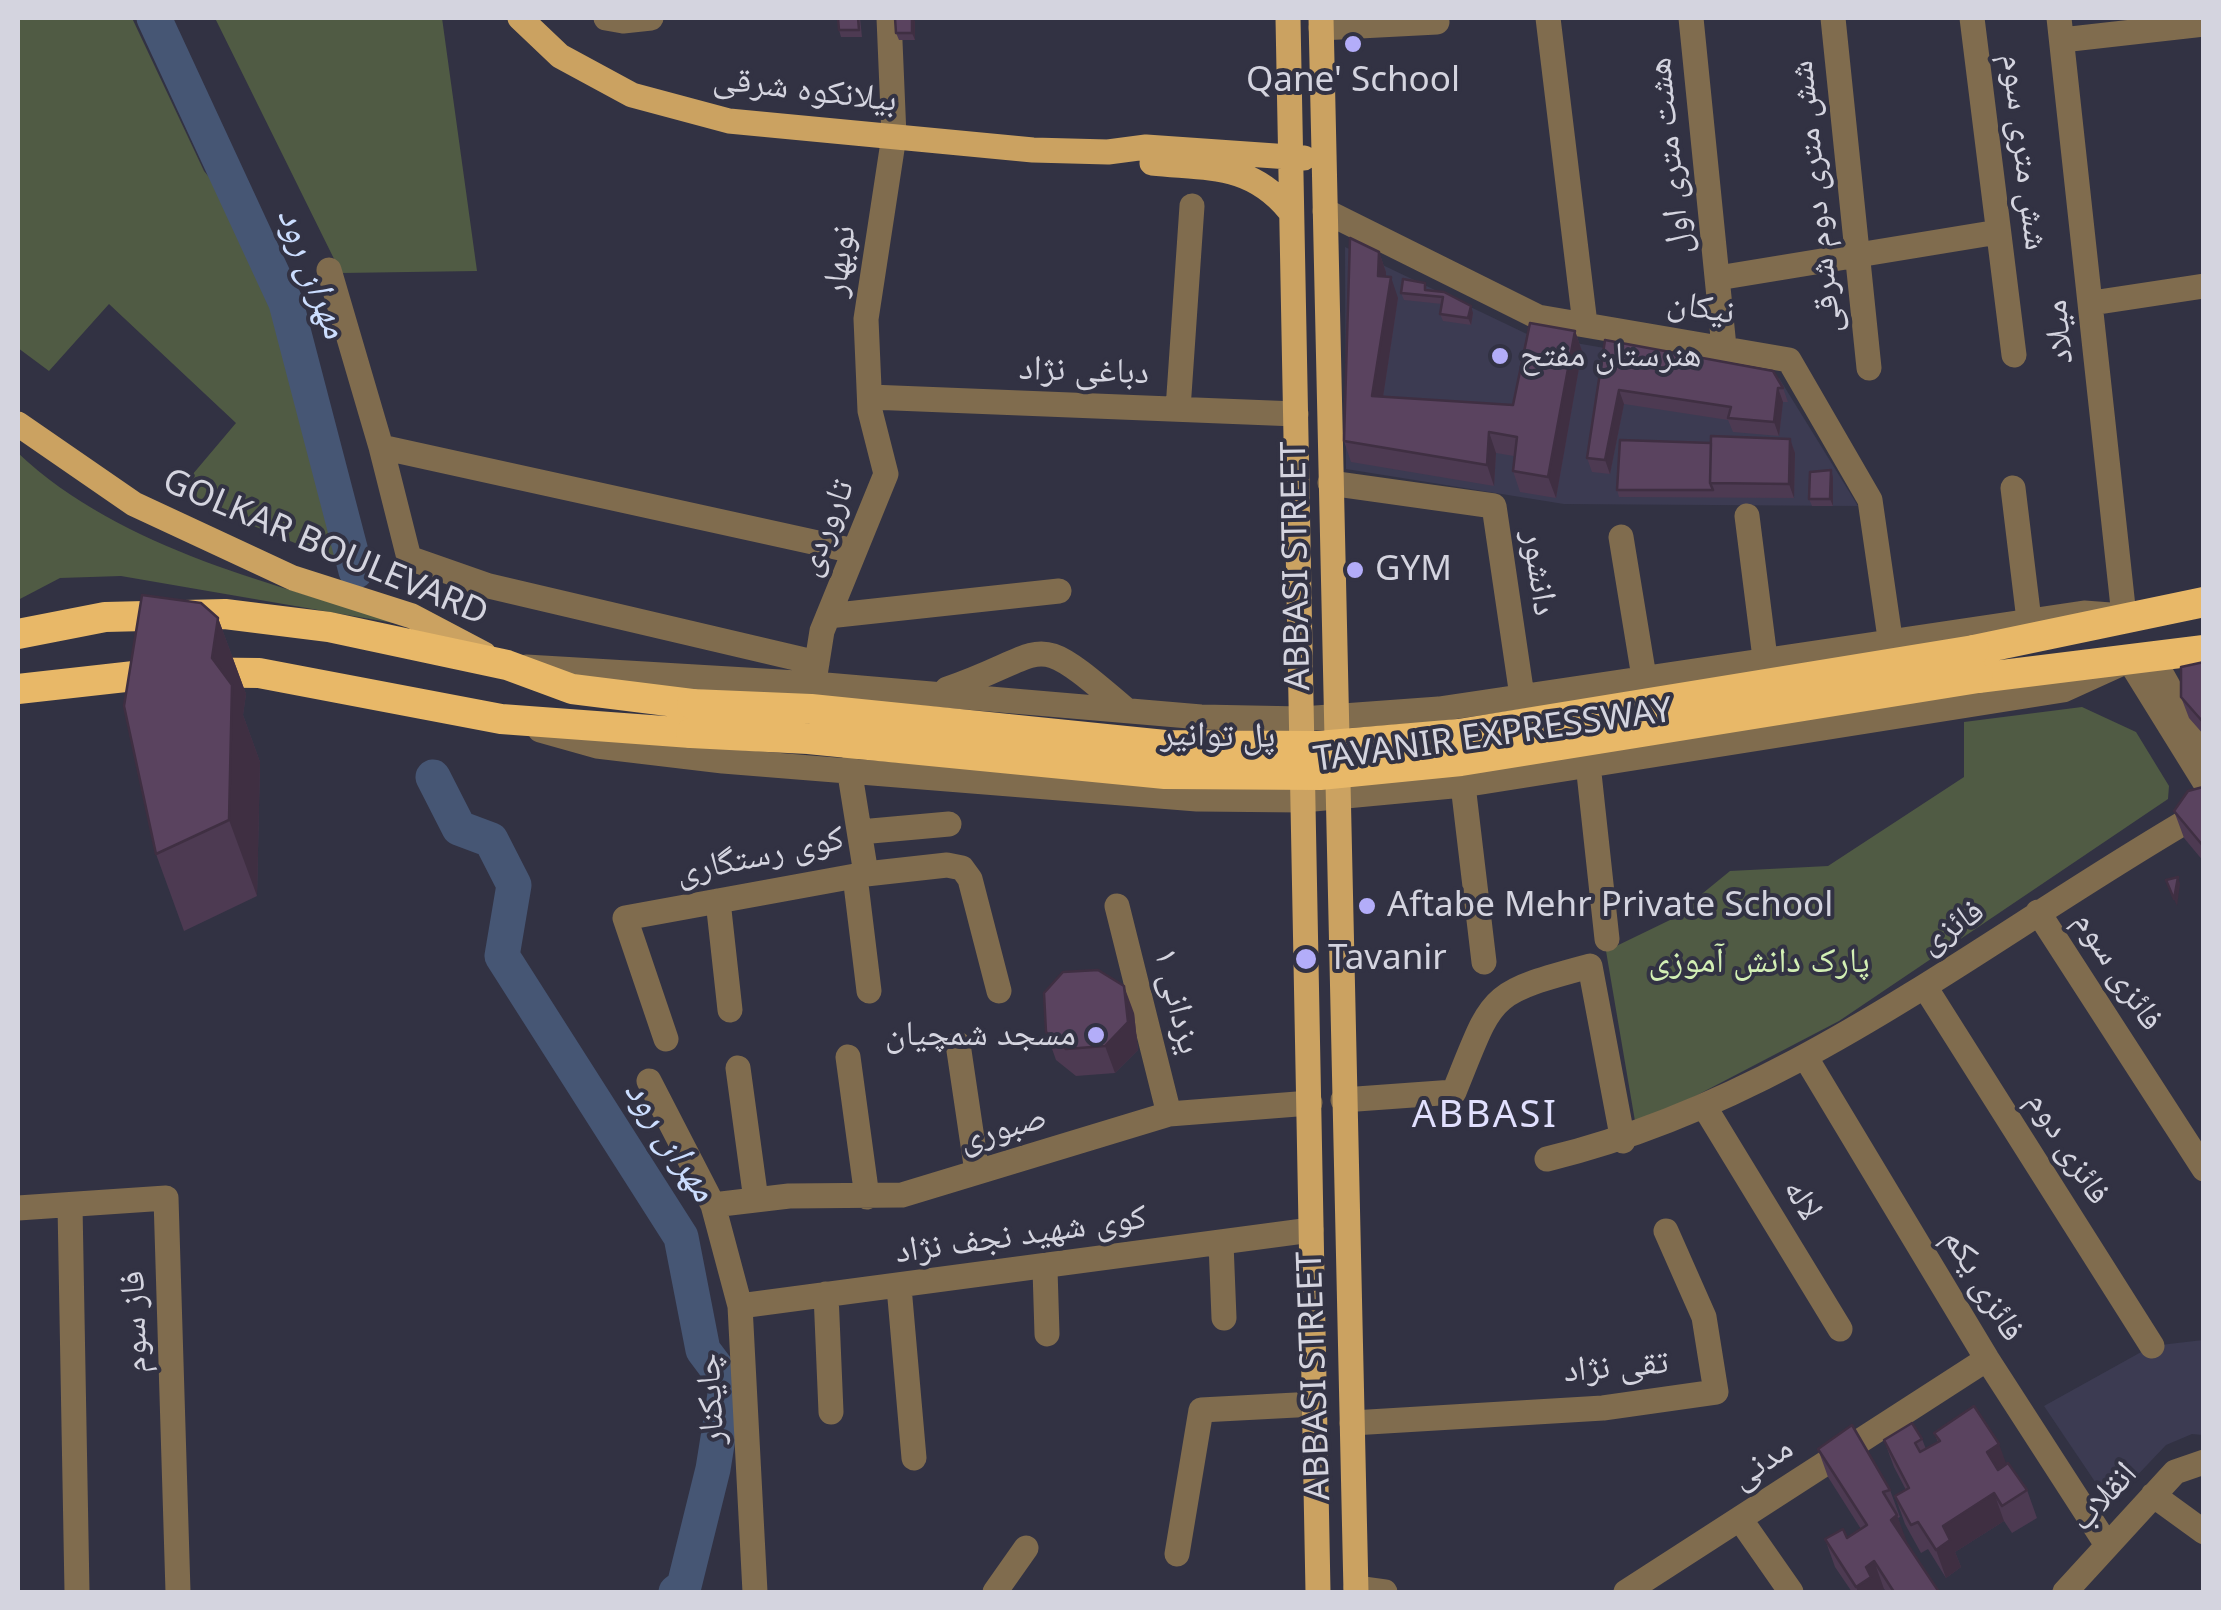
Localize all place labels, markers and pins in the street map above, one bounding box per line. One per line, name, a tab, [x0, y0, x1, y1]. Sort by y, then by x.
marker: Qane' School	[1342, 33, 1364, 55]
place label: Qane' School	[1246, 60, 1460, 102]
place label: هنرستان مفتح	[1520, 335, 1702, 377]
marker: هنرستان مفتح	[1489, 345, 1511, 367]
place label: GYM	[1375, 549, 1452, 591]
marker: GYM	[1344, 559, 1366, 581]
place label: Aftabe Mehr Private School	[1387, 885, 1833, 927]
marker: Aftabe Mehr Private School	[1356, 895, 1378, 917]
place label: Tavanir	[1328, 938, 1447, 980]
marker: Tavanir	[1293, 946, 1319, 972]
place label: مسجد شمچیان	[885, 1014, 1076, 1056]
marker: مسجد شمچیان	[1085, 1024, 1107, 1046]

